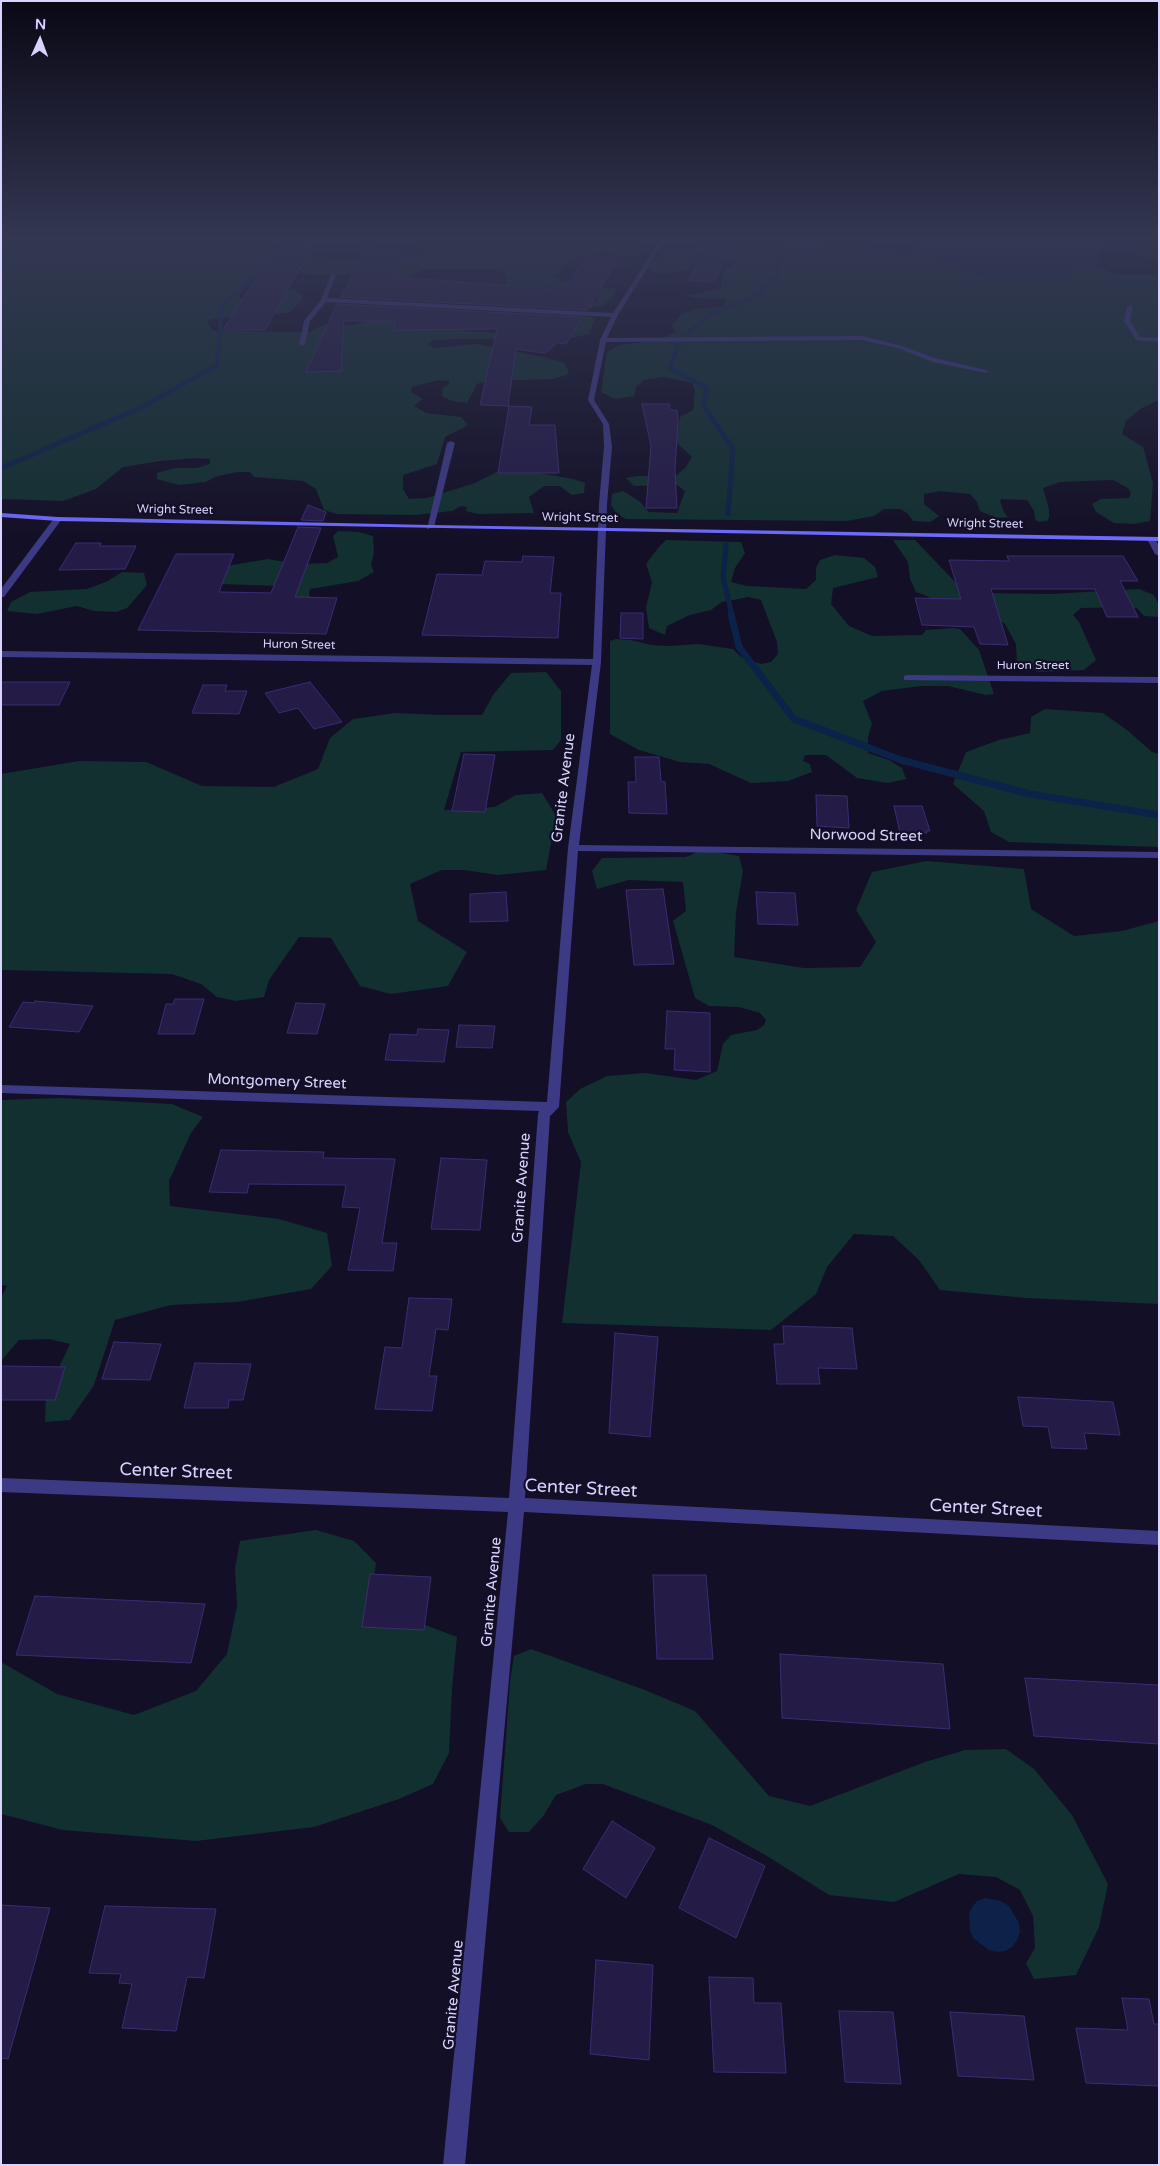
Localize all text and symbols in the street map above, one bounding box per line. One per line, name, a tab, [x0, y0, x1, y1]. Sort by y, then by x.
north arrow	[15, 15, 65, 65]
text: N	[35, 16, 46, 33]
street label: Wright Street	[137, 502, 213, 518]
street label: Wright Street	[542, 510, 618, 526]
street label: Wright Street	[947, 516, 1023, 532]
street label: Huron Street	[263, 637, 335, 653]
street label: Huron Street	[997, 659, 1069, 673]
street label: Granite Avenue	[548, 732, 580, 844]
street label: Norwood Street	[809, 826, 923, 846]
street label: Montgomery Street	[207, 1071, 347, 1093]
street label: Granite Avenue	[509, 1132, 535, 1244]
street label: Center Street	[119, 1459, 233, 1485]
street label: Center Street	[524, 1475, 638, 1503]
street label: Center Street	[929, 1495, 1043, 1523]
street label: Granite Avenue	[478, 1536, 506, 1648]
street label: Granite Avenue	[440, 1939, 468, 2051]

